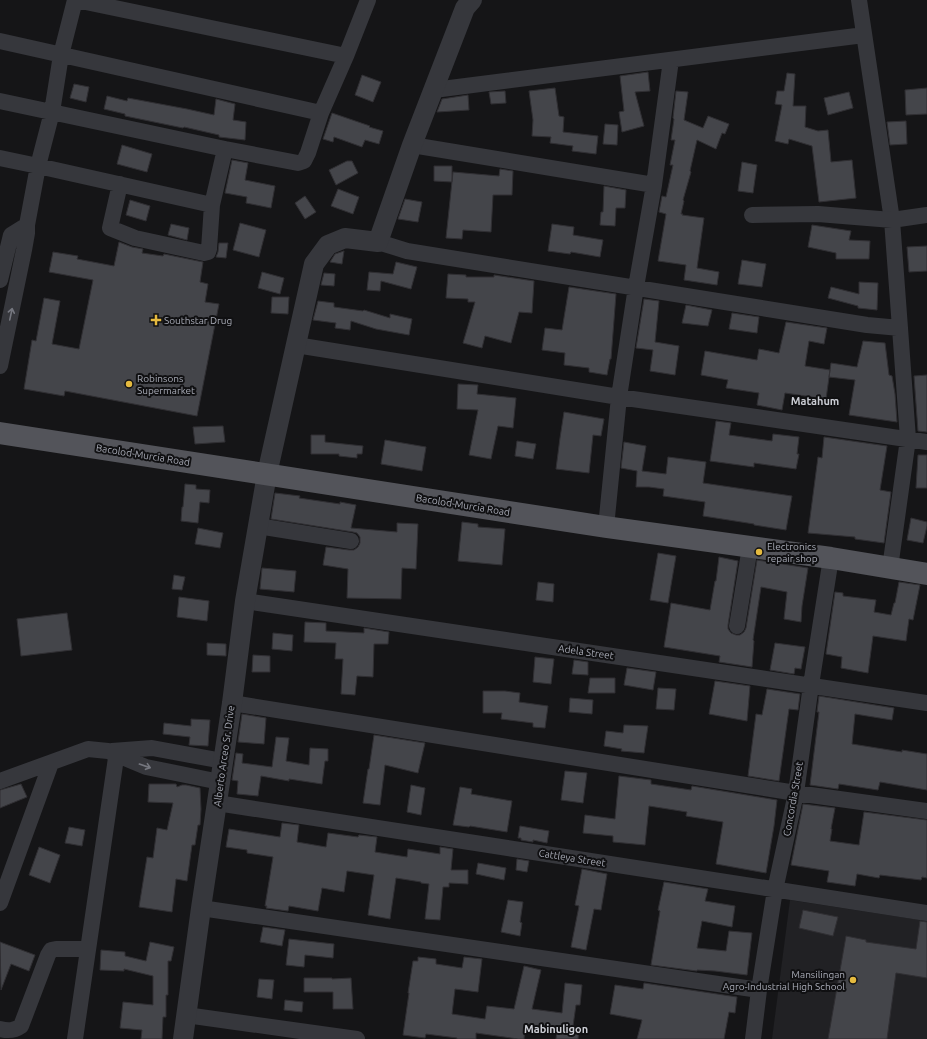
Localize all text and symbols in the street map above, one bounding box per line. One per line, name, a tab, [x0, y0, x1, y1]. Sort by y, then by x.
one-way arrow	[8, 308, 16, 321]
marker: Southstar Drug	[151, 315, 161, 325]
place label: Southstar Drug	[164, 315, 232, 326]
place label: Robinsons Supermarket	[137, 373, 195, 396]
marker: Robinsons Supermarket	[124, 379, 134, 389]
district label: Matahum	[791, 395, 839, 407]
street label: Bacolod-Murcia Road	[95, 442, 191, 468]
street label: Bacolod-Murcia Road	[415, 492, 511, 518]
place label: Electronics repair shop	[767, 541, 818, 564]
marker: Electronics repair shop	[754, 547, 764, 557]
street label: Adela Street	[558, 643, 614, 661]
street label: Alberto Arceo Sr. Drive	[211, 705, 237, 807]
street label: Concordia Street	[781, 761, 805, 837]
one-way arrow	[138, 763, 151, 770]
street label: Cattleya Street	[538, 847, 606, 869]
place label: Mansilingan Agro-Industrial High School	[723, 969, 845, 992]
marker: Mansilingan Agro-Industrial High School	[848, 975, 858, 985]
district label: Mabinuligon	[524, 1023, 588, 1035]

